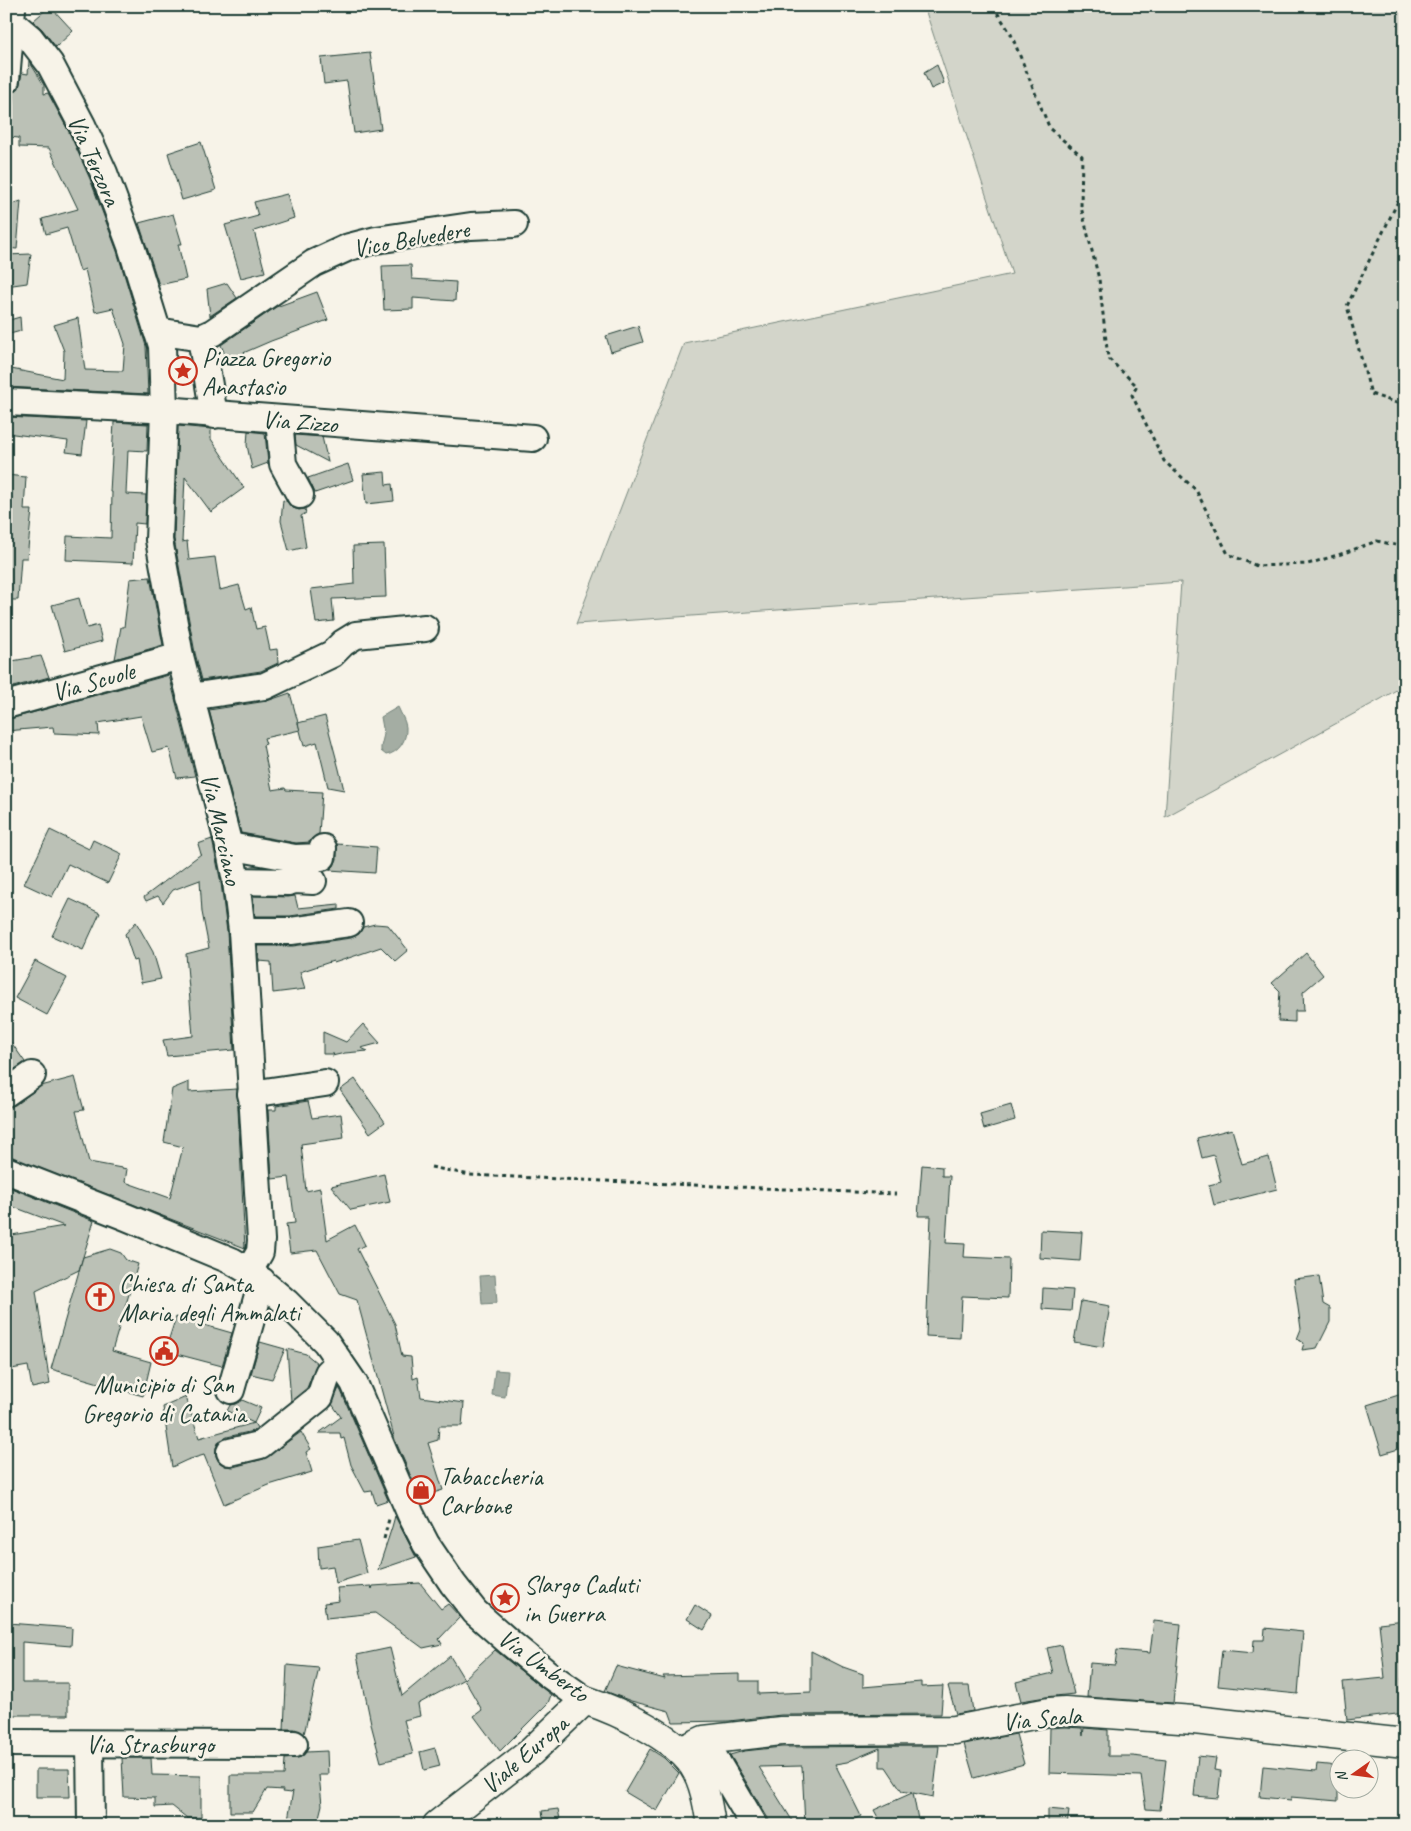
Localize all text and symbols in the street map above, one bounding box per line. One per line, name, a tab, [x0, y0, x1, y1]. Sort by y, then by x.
street label: Via Terzora	[60, 110, 129, 213]
street label: Vico Belvedere	[351, 213, 474, 265]
place label: Piazza Gregorio Anastasio	[202, 342, 331, 403]
place icon: Piazza Gregorio Anastasio	[168, 356, 198, 386]
street label: Via Zizzo	[261, 403, 340, 441]
street label: Via Scuole	[48, 654, 140, 709]
street label: Via Marciano	[193, 770, 250, 889]
place label: Chiesa di Santa Maria degli Ammalati	[119, 1268, 303, 1329]
church icon: Chiesa di Santa Maria degli Ammalati	[85, 1282, 115, 1312]
public building icon: Municipio di San Gregorio di Catania	[149, 1336, 179, 1366]
place label: Municipio di San Gregorio di Catania	[82, 1369, 249, 1430]
place label: Tabaccheria Carbone	[440, 1461, 545, 1522]
shop icon: Tabaccheria Carbone	[406, 1475, 436, 1505]
place label: Slargo Caduti in Guerra	[524, 1569, 642, 1630]
place icon: Slargo Caduti in Guerra	[490, 1583, 520, 1613]
street label: Via Umberto	[492, 1622, 596, 1710]
street label: Via Scala	[1001, 1699, 1085, 1738]
street label: Viale Europa	[474, 1706, 577, 1801]
street label: Via Strasburgo	[86, 1729, 217, 1761]
north arrow	[1328, 1748, 1378, 1798]
text: N	[1332, 1769, 1351, 1783]

